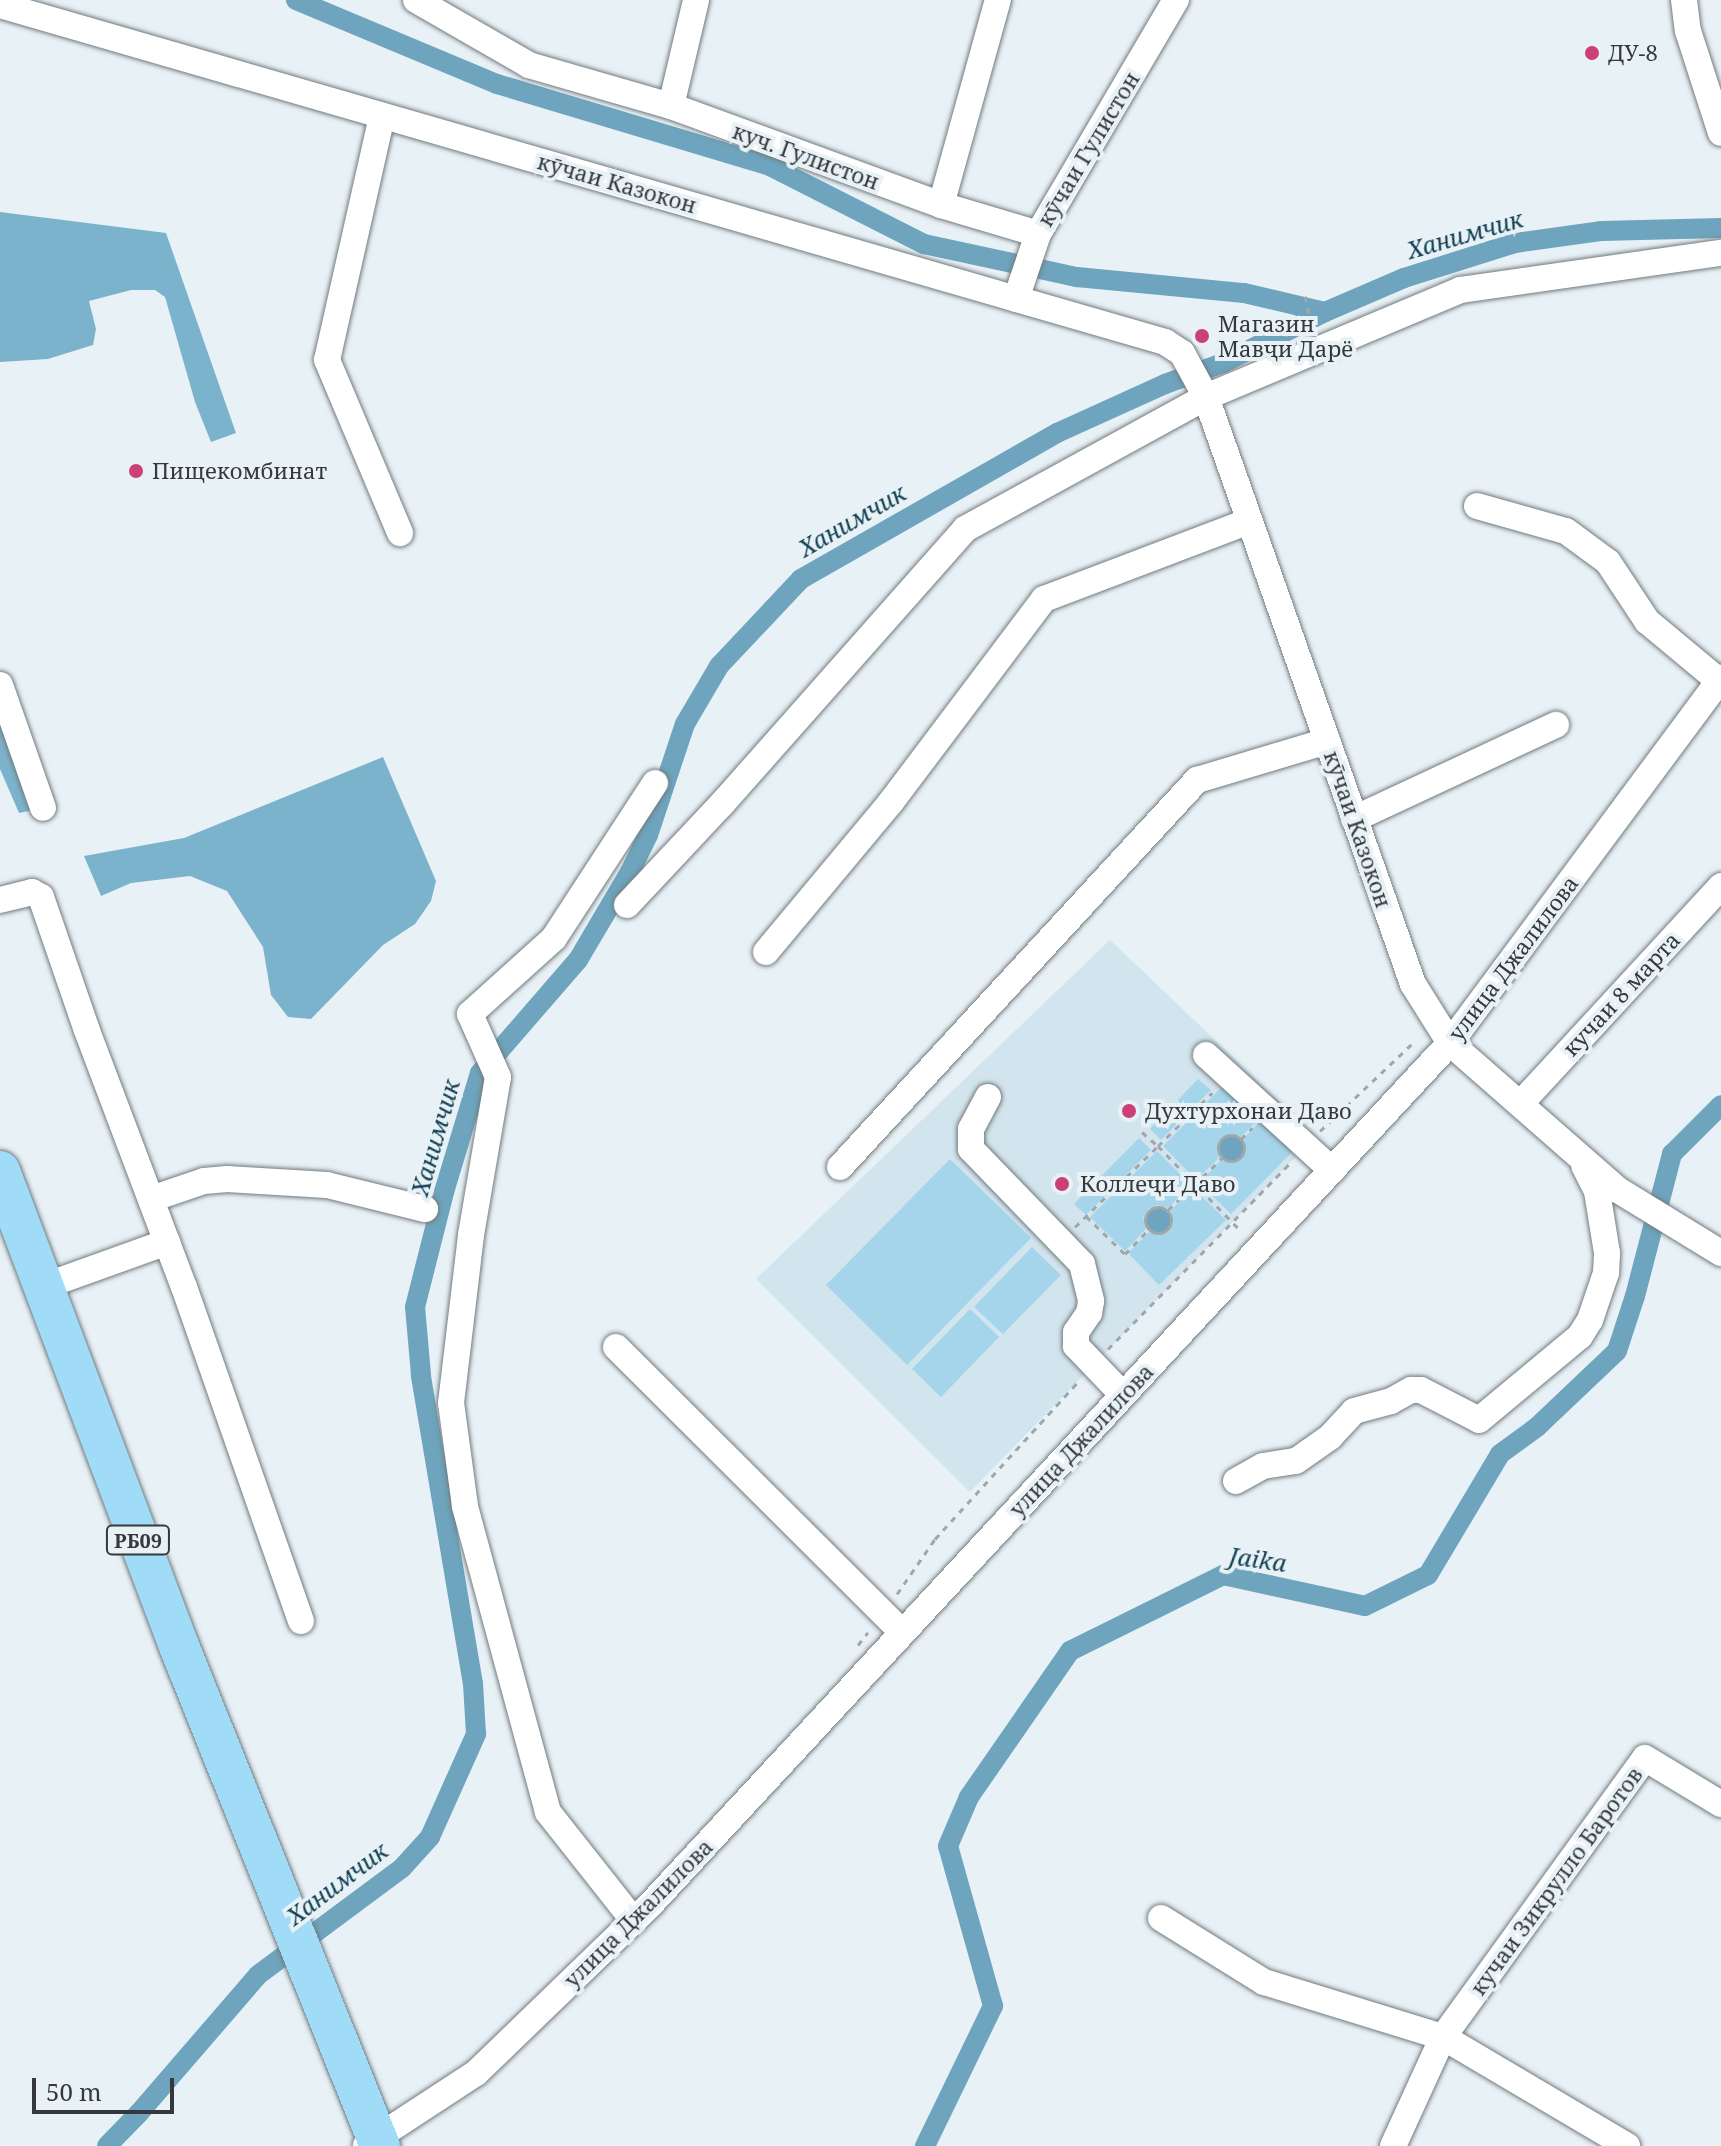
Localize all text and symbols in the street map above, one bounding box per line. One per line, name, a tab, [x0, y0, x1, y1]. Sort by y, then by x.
place label: ДУ-8	[1608, 40, 1658, 66]
marker: ДУ-8	[1583, 44, 1601, 62]
street label: кӯчаи Гулистон	[1031, 67, 1145, 231]
street label: куч. Гулистон	[729, 117, 883, 195]
street label: кӯчаи Казокон	[534, 148, 700, 218]
water label: Ханимчик	[1404, 204, 1526, 264]
place label: Магазин Мавҷи Дарё	[1218, 310, 1353, 362]
marker: Магазин Мавҷи Дарё	[1193, 327, 1211, 345]
place label: Пищекомбинат	[152, 458, 327, 484]
marker: Пищекомбинат	[127, 462, 145, 480]
water label: Ханимчик	[793, 478, 911, 562]
street label: кӯчаи Казокон	[1319, 747, 1397, 911]
street label: улица Джалилова	[1442, 870, 1584, 1046]
street label: кучаи 8 марта	[1557, 927, 1685, 1061]
water label: Ханимчик	[405, 1076, 465, 1198]
place label: Духтурхонаи Даво	[1145, 1098, 1352, 1124]
marker: Духтурхонаи Даво	[1120, 1102, 1138, 1120]
place label: Коллеҷи Даво	[1080, 1171, 1235, 1197]
marker: Коллеҷи Даво	[1051, 1173, 1073, 1195]
street label: улица Джалилова	[1003, 1358, 1159, 1522]
road number: РБ09	[104, 1524, 172, 1556]
water label: Jaika	[1228, 1541, 1288, 1577]
street label: кучаи Зикрулло Баротов	[1464, 1762, 1648, 2000]
street label: улица Джалилова	[558, 1833, 718, 1993]
water label: Ханимчик	[281, 1836, 393, 1930]
scale bar	[36, 2062, 178, 2112]
text: 50 m	[46, 2075, 102, 2108]

